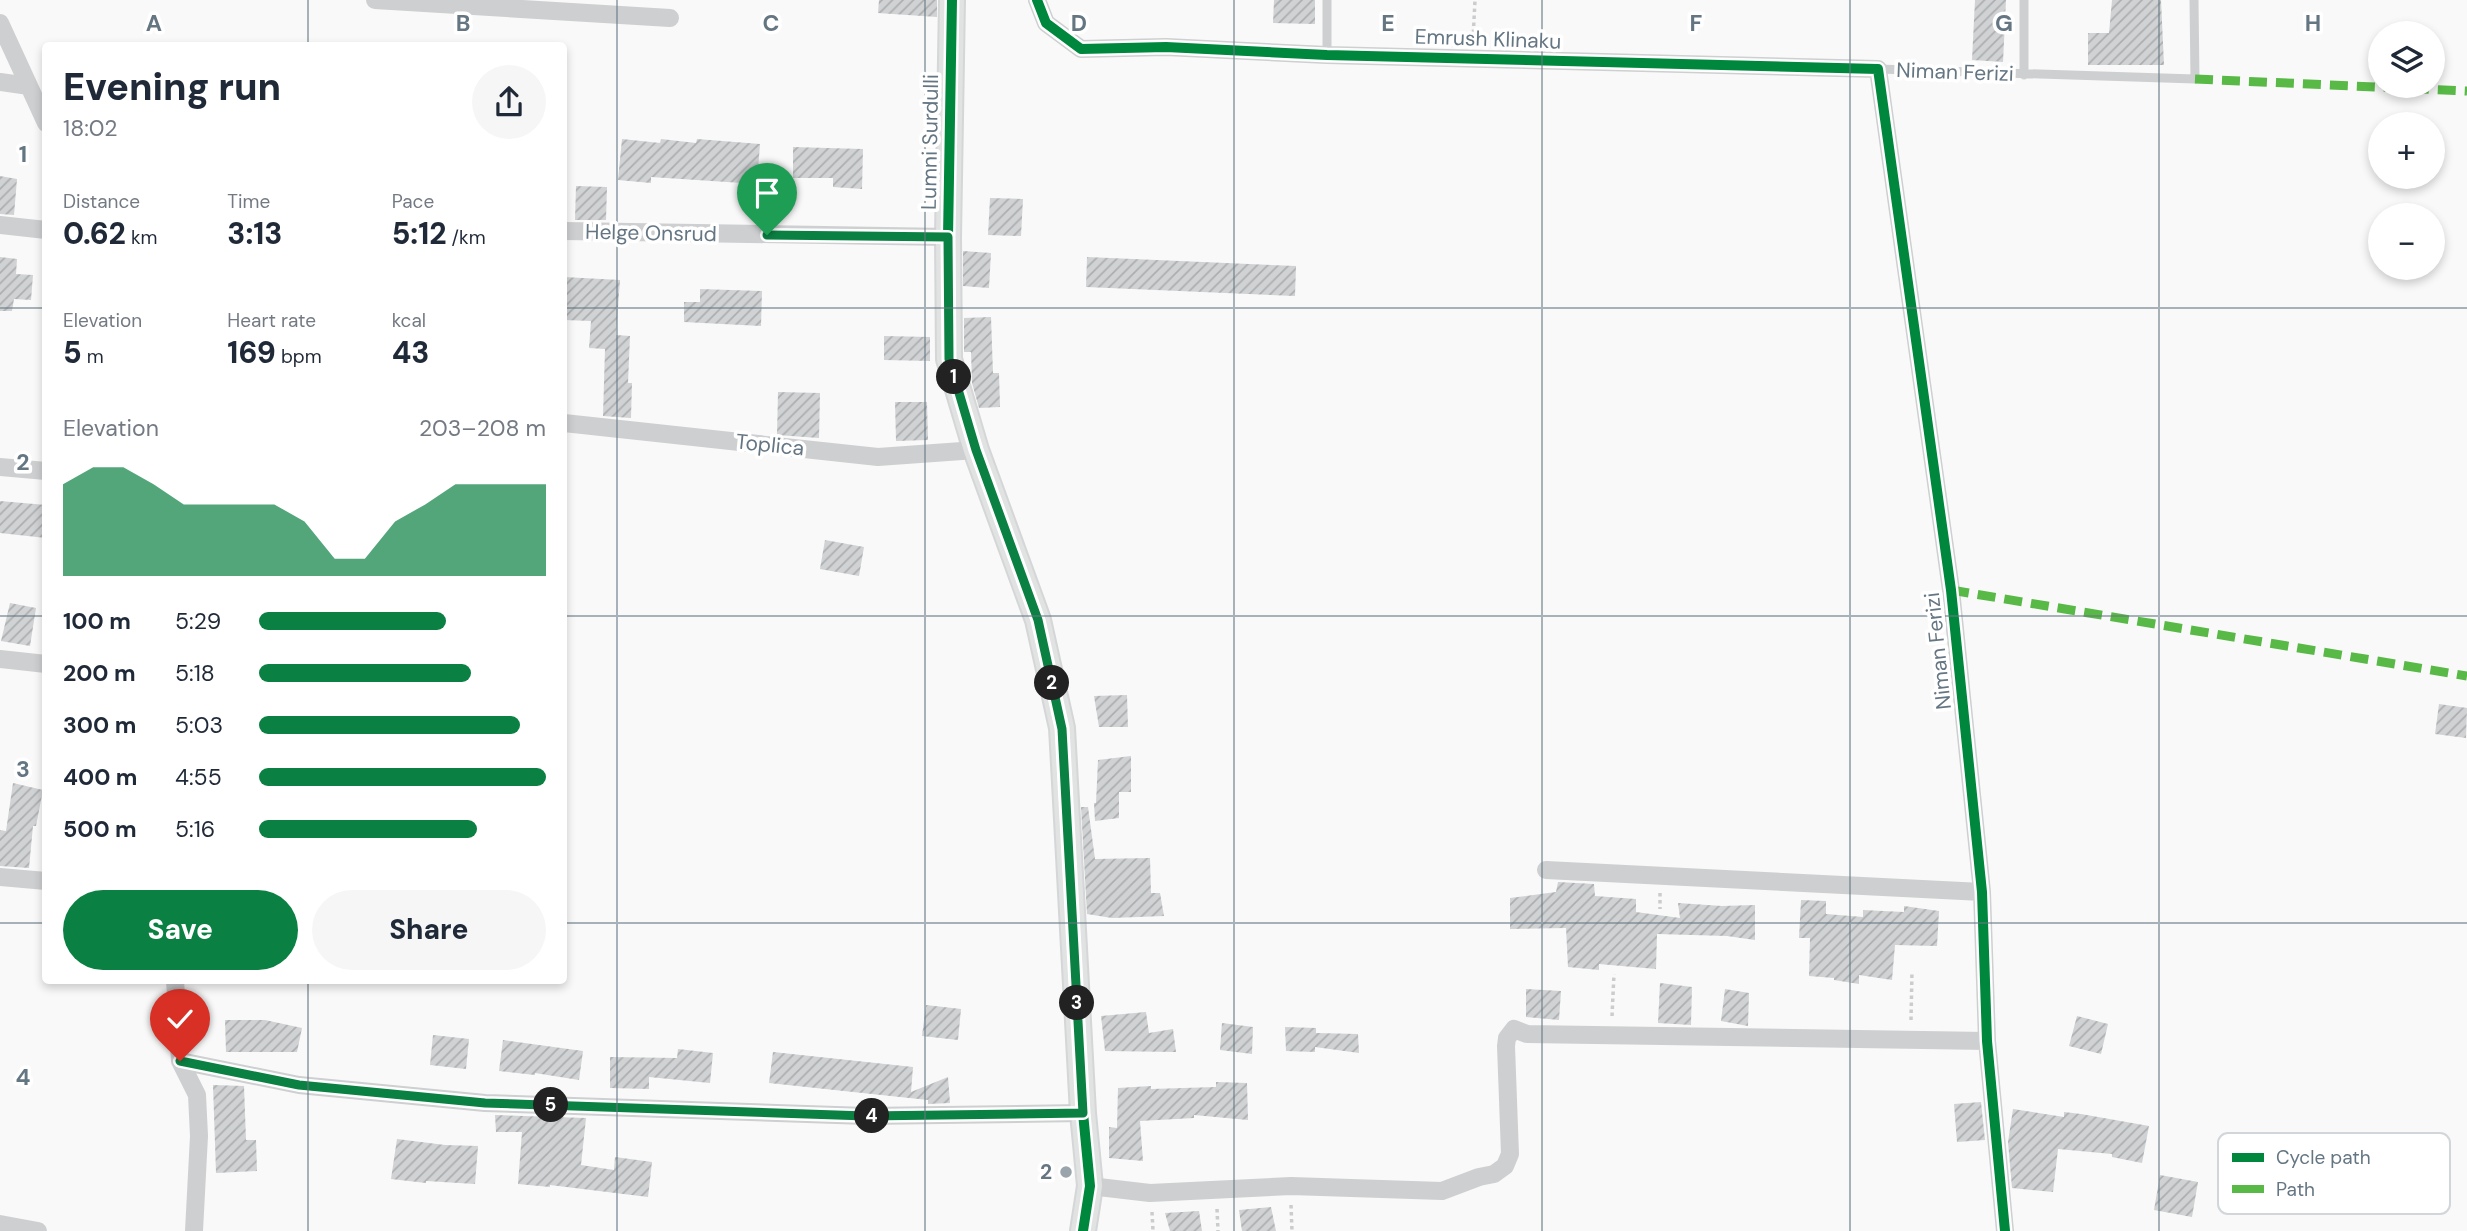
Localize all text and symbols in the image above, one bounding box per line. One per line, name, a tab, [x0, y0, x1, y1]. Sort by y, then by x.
text: A	[146, 8, 162, 38]
text: B	[456, 8, 470, 38]
text: C	[763, 8, 779, 38]
text: D	[1071, 8, 1087, 38]
text: E	[1381, 8, 1395, 38]
text: F	[1690, 8, 1703, 38]
text: G	[1995, 8, 2013, 38]
text: H	[2305, 8, 2321, 38]
map controls	[2368, 21, 2445, 280]
button: layers	[2368, 21, 2445, 98]
street label: Emrush Klinaku	[1414, 22, 1562, 56]
street label: Niman Ferizi	[1896, 56, 2014, 88]
text: Evening run	[63, 62, 281, 112]
button: share	[472, 65, 546, 139]
street label: Lumni Surdulli	[915, 74, 945, 210]
button: +	[2368, 112, 2445, 189]
text: 18:02	[63, 113, 118, 143]
text: 1	[19, 139, 27, 169]
pin	[737, 163, 797, 235]
icon: arrive	[748, 174, 786, 212]
text: Distance	[63, 189, 140, 214]
text: Time	[227, 189, 270, 214]
text: Pace	[392, 189, 434, 214]
button: −	[2368, 203, 2445, 280]
text: 0.62	[63, 214, 126, 253]
text: 3:13	[227, 214, 282, 253]
text: 5:12	[392, 214, 447, 253]
street label: Helge Onsrud	[585, 218, 717, 248]
text: km	[126, 225, 158, 250]
text: /km	[447, 225, 486, 250]
text: Elevation	[63, 308, 142, 333]
text: Heart rate	[227, 308, 316, 333]
text: kcal	[392, 308, 426, 333]
text: 5	[63, 333, 82, 372]
text: 169	[227, 333, 276, 372]
text: 43	[392, 333, 429, 372]
text: m	[82, 344, 104, 369]
text: bpm	[276, 344, 322, 369]
pin: 1	[936, 360, 972, 394]
text: 1	[950, 364, 957, 389]
text: Elevation	[63, 413, 159, 443]
text: 203–208 m	[419, 413, 546, 443]
street label: Toplica	[734, 427, 806, 463]
text: 2	[16, 447, 30, 477]
street label: Niman Ferizi	[1918, 591, 1958, 711]
text: 100 m	[63, 606, 131, 636]
text: 5:29	[175, 606, 221, 636]
text: 200 m	[63, 658, 136, 688]
text: 5:18	[175, 658, 215, 688]
pin: 2	[1034, 666, 1070, 700]
text: 2	[1046, 670, 1057, 695]
text: 300 m	[63, 710, 136, 740]
text: 5:03	[175, 710, 223, 740]
text: 3	[16, 754, 30, 784]
text: 400 m	[63, 762, 137, 792]
text: 4:55	[175, 762, 222, 792]
text: 500 m	[63, 814, 137, 844]
text: 5:16	[175, 814, 215, 844]
button: Save	[63, 890, 298, 970]
button: Share	[312, 890, 546, 970]
pin: 3	[1060, 986, 1094, 1020]
pin	[150, 989, 210, 1061]
text: 3	[1071, 990, 1082, 1015]
icon: check	[161, 1000, 199, 1038]
text: 4	[16, 1062, 31, 1092]
pin: 5	[534, 1088, 568, 1122]
text: 5	[545, 1092, 556, 1117]
pin: 4	[854, 1098, 890, 1134]
text: 4	[865, 1103, 878, 1128]
legend	[2218, 1133, 2450, 1214]
text: Cycle path	[2276, 1145, 2371, 1170]
place label: 2	[1040, 1158, 1052, 1186]
marker: 2	[1058, 1164, 1074, 1180]
text: Path	[2276, 1177, 2315, 1202]

